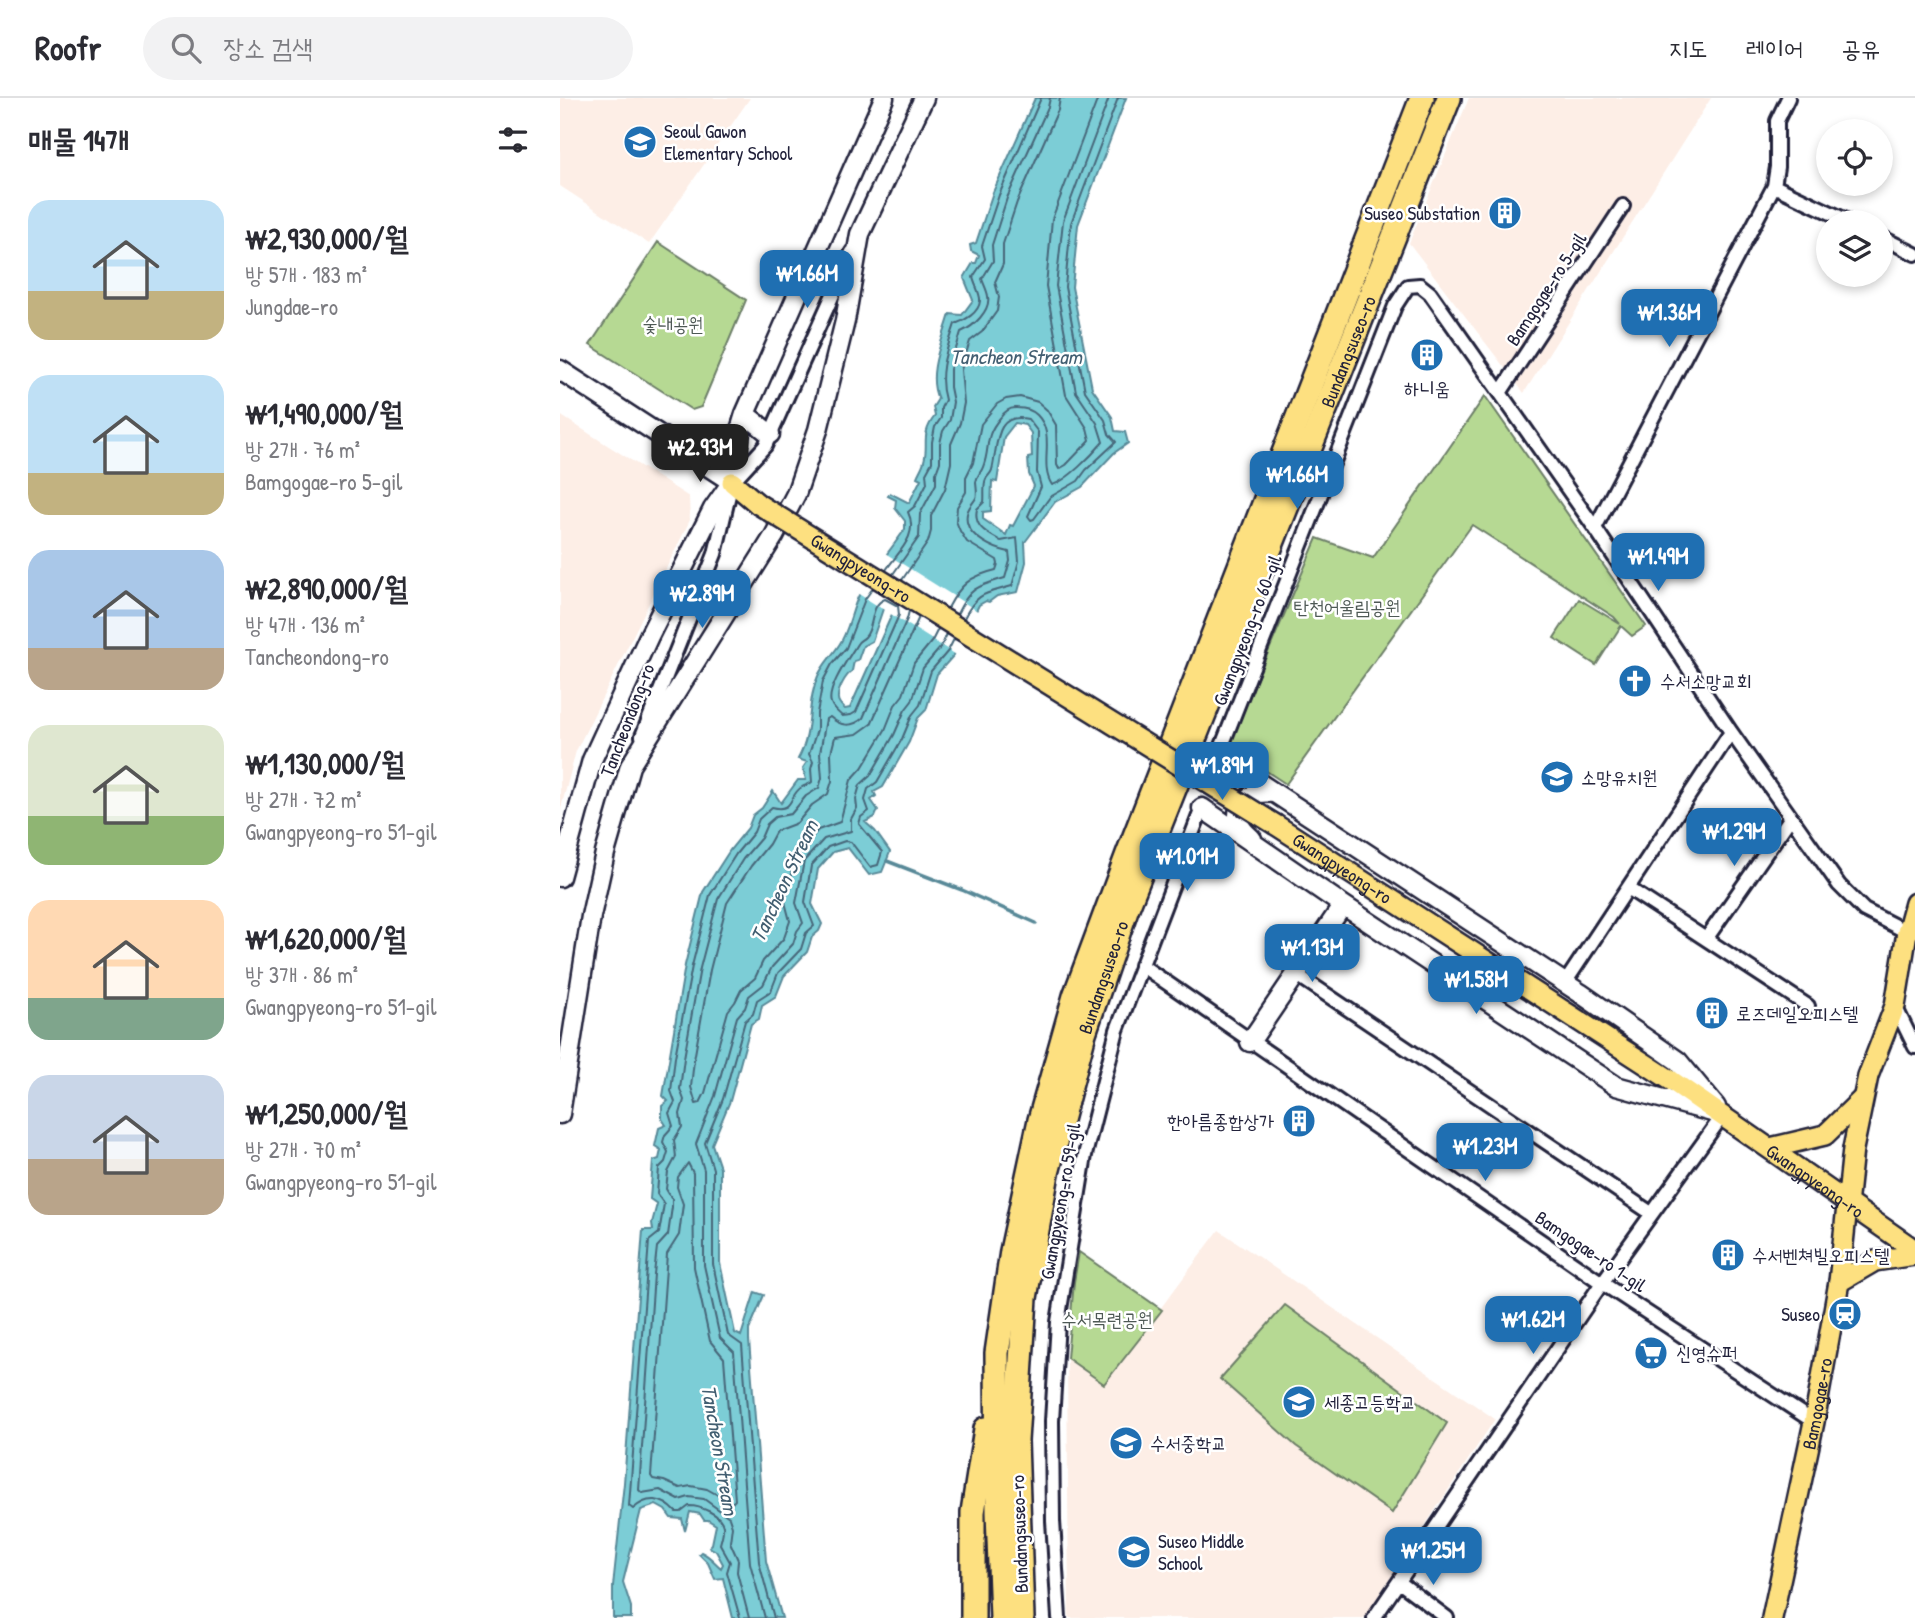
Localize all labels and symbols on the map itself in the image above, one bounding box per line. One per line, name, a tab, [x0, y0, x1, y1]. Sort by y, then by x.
place label: Seoul Gawon Elementary School	[664, 118, 793, 166]
school or university icon: Seoul Gawon Elementary School	[621, 123, 659, 161]
building icon: Suseo Substation	[1486, 194, 1524, 232]
place label: Suseo Substation	[1364, 200, 1480, 226]
street label: Bamgogae-ro 5-gil	[1500, 227, 1593, 351]
pin: ₩1.66M	[750, 250, 864, 310]
pin: ₩1.36M	[1612, 289, 1726, 349]
street label: Bundangsuseo-ro	[1314, 292, 1382, 411]
park label: 숯내공원	[642, 311, 704, 337]
building icon: 하니움	[1408, 336, 1446, 374]
water label: Tancheon Stream	[950, 342, 1082, 371]
place label: 하니움	[1404, 375, 1450, 401]
pin: ₩2.93M	[643, 424, 757, 484]
pin: ₩1.66M	[1240, 452, 1354, 511]
street label: Gwangpyeong-ro	[806, 527, 916, 609]
pin: ₩1.49M	[1601, 533, 1715, 593]
street label: Gwangpyeong-ro 60-gil	[1206, 550, 1288, 709]
pin: ₩2.89M	[645, 570, 759, 630]
park label: 탄천어울림공원	[1293, 594, 1401, 620]
street label: Tancheondong-ro	[594, 660, 661, 780]
church icon: 수서소망교회	[1616, 662, 1654, 700]
place label: 수서소망교회	[1660, 668, 1752, 694]
pin: ₩1.89M	[1165, 742, 1279, 802]
school or university icon: 소망유치원	[1538, 758, 1576, 796]
place label: 소망유치원	[1581, 764, 1657, 790]
pin: ₩1.29M	[1677, 808, 1791, 868]
water label: Tancheon Stream	[743, 815, 825, 947]
street label: Gwangpyeong-ro	[1288, 826, 1397, 910]
pin: ₩1.01M	[1130, 834, 1244, 893]
street label: Bundangsuseo-ro	[1072, 917, 1134, 1037]
pin: ₩1.13M	[1255, 924, 1369, 984]
pin: ₩1.58M	[1419, 956, 1533, 1016]
building icon: 로즈데일오피스텔	[1693, 994, 1731, 1032]
place label: 로즈데일오피스텔	[1736, 1000, 1858, 1026]
building icon: 한아름종합상가	[1280, 1102, 1318, 1140]
place label: 한아름종합상가	[1167, 1108, 1275, 1134]
street label: Gwangpyeong-ro 59-gil	[1033, 1120, 1087, 1281]
pin: ₩1.23M	[1428, 1124, 1542, 1183]
street label: Gwangpyeong-ro	[1761, 1137, 1870, 1224]
street label: Bamgogae-ro 1-gil	[1530, 1204, 1652, 1298]
building icon: 수서벤쳐빌오피스텔	[1709, 1236, 1747, 1274]
place label: 수서벤쳐빌오피스텔	[1752, 1242, 1890, 1268]
station icon: Suseo	[1826, 1295, 1864, 1333]
pin: ₩1.62M	[1476, 1296, 1590, 1356]
place label: Suseo	[1781, 1301, 1820, 1327]
park label: 수서목련공원	[1061, 1306, 1153, 1332]
supermarket icon: 신영슈퍼	[1632, 1334, 1670, 1372]
place label: 신영슈퍼	[1676, 1340, 1737, 1366]
street label: Bamgogae-ro	[1796, 1356, 1838, 1452]
water label: Tancheon Stream	[694, 1383, 746, 1518]
school or university icon: 세종고등학교	[1280, 1383, 1318, 1421]
place label: 세종고등학교	[1324, 1389, 1416, 1415]
school or university icon: 수서중학교	[1107, 1424, 1145, 1462]
place label: 수서중학교	[1150, 1430, 1226, 1456]
street label: Bundangsuseo-ro	[1004, 1474, 1034, 1593]
place label: Suseo Middle School	[1158, 1528, 1245, 1576]
pin: ₩1.25M	[1376, 1528, 1490, 1587]
school or university icon: Suseo Middle School	[1115, 1533, 1153, 1571]

